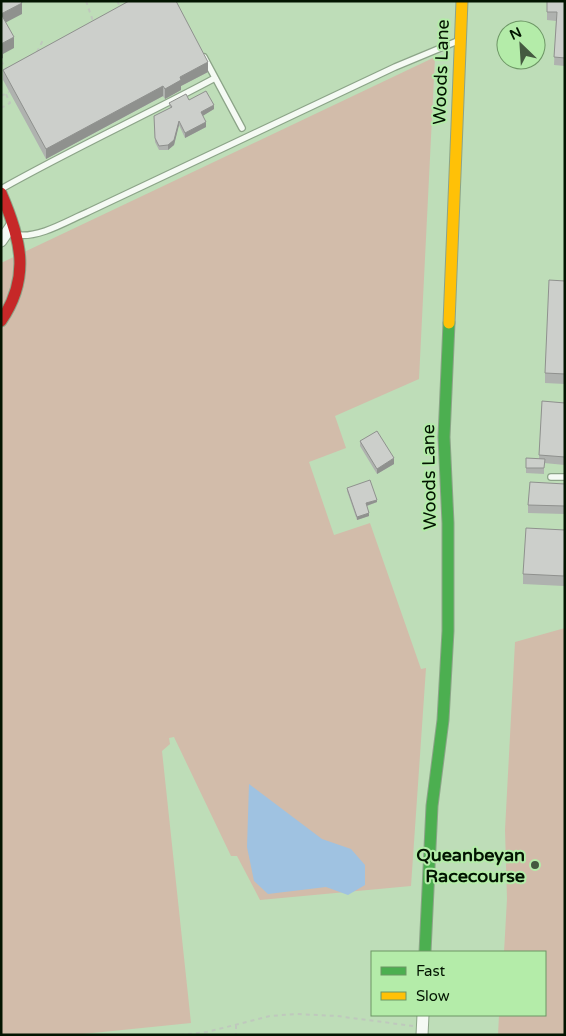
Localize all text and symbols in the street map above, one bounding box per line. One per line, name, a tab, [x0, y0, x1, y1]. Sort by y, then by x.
street label: Woods Lane	[428, 19, 454, 125]
north arrow	[496, 20, 546, 70]
text: N	[507, 24, 524, 44]
street label: Woods Lane	[417, 424, 441, 530]
place label: Queanbeyan Racecourse	[416, 844, 525, 887]
marker: Queanbeyan Racecourse	[529, 859, 541, 871]
legend	[371, 951, 546, 1016]
text: Fast	[416, 962, 446, 980]
text: Slow	[416, 987, 450, 1005]

